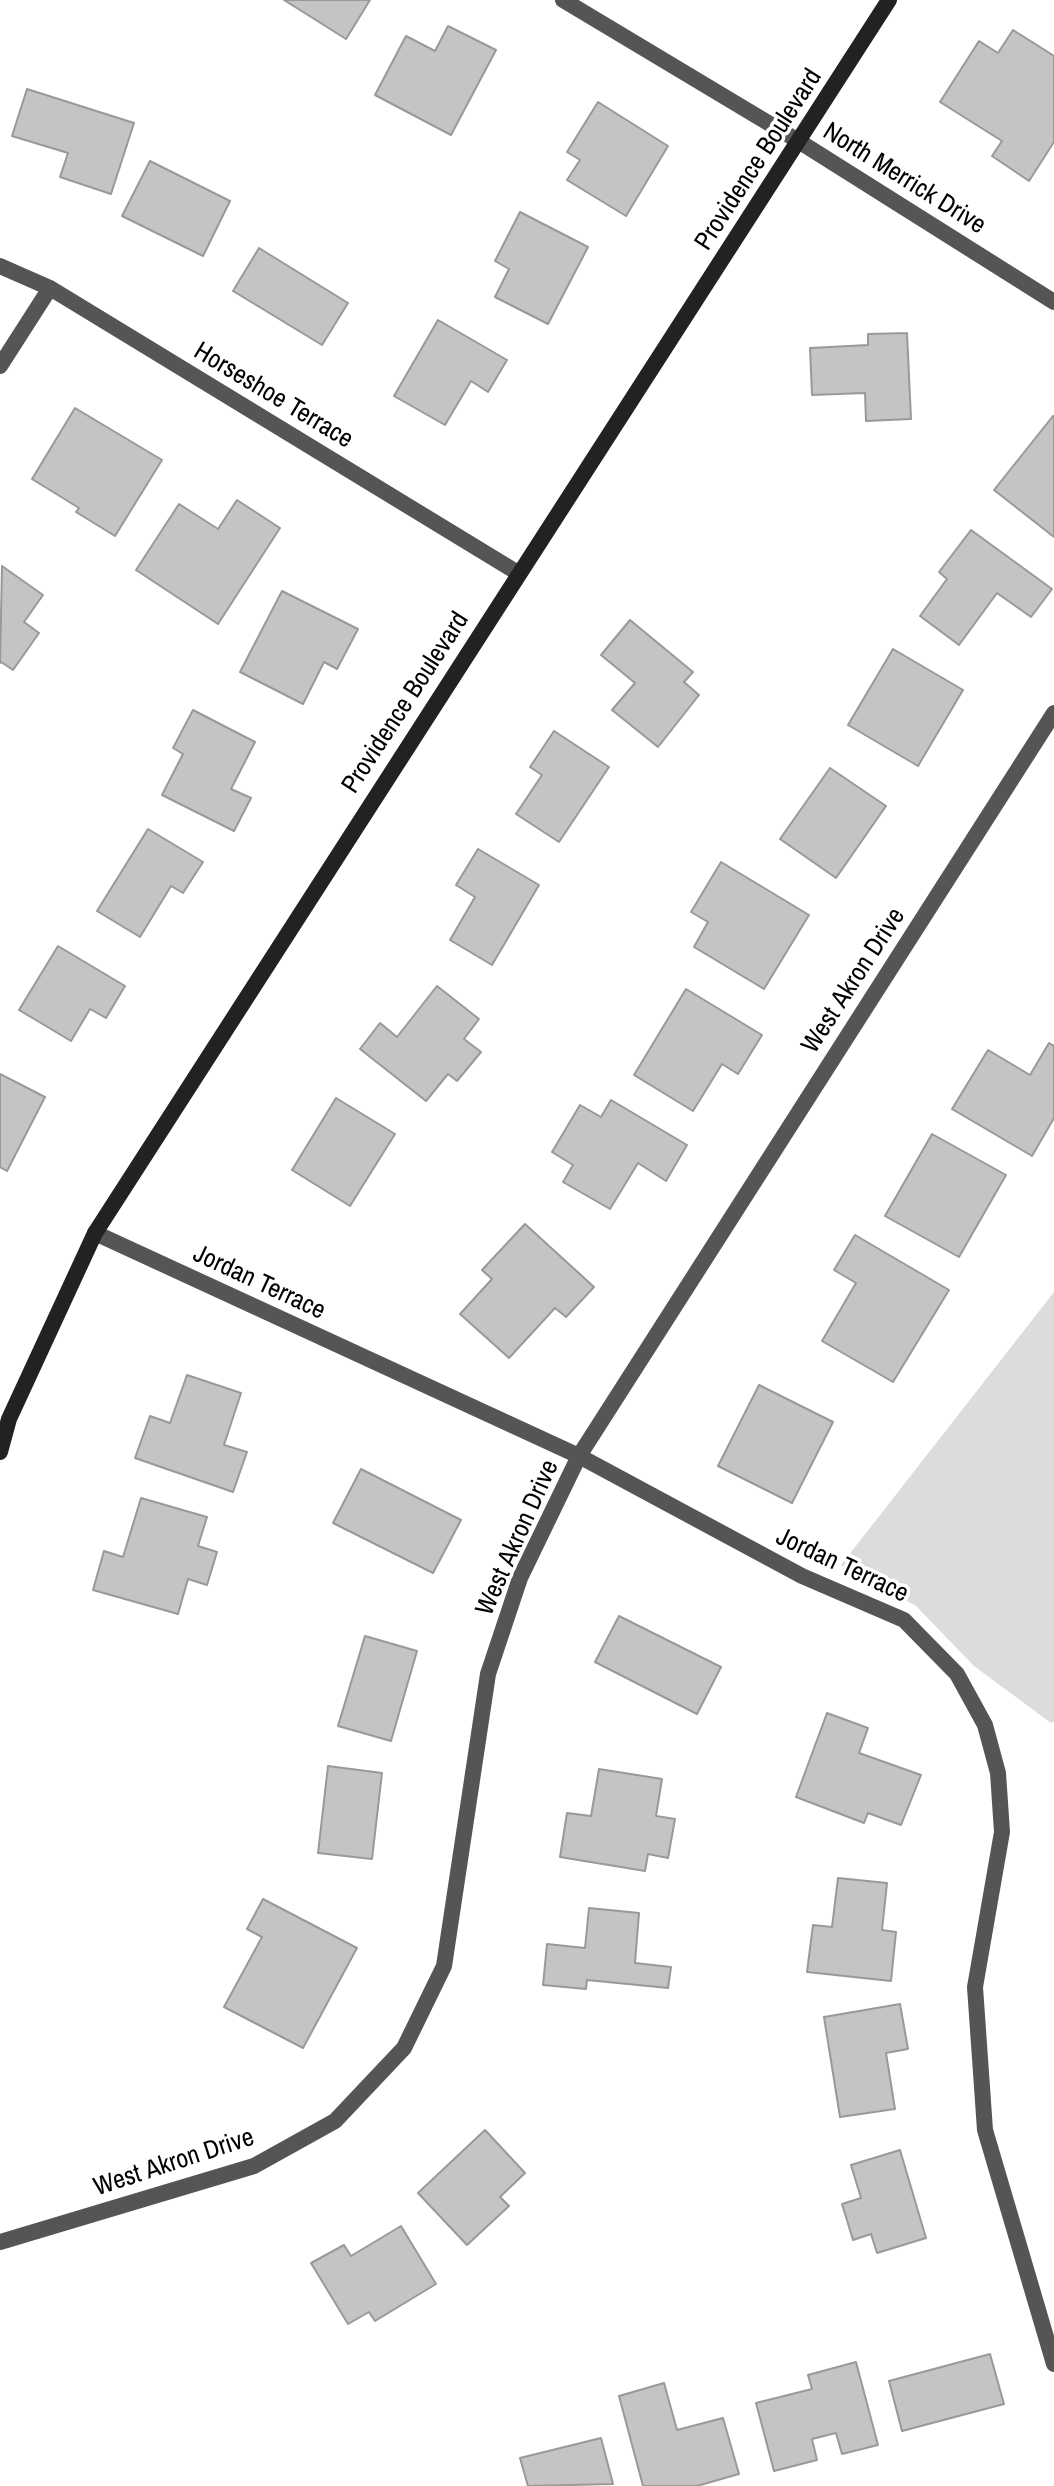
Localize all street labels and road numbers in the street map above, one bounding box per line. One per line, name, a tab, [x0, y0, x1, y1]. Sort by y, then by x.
street label: Providence Boulevard	[689, 64, 829, 256]
street label: North Merrick Drive	[817, 116, 991, 242]
street label: Horseshoe Terrace	[188, 336, 358, 456]
street label: Providence Boulevard	[336, 607, 476, 799]
street label: West Akron Drive	[796, 903, 912, 1059]
street label: Jordan Terrace	[188, 1239, 330, 1327]
street label: West Akron Drive	[470, 1456, 566, 1620]
street label: Jordan Terrace	[771, 1522, 913, 1610]
street label: West Akron Drive	[90, 2122, 258, 2204]

